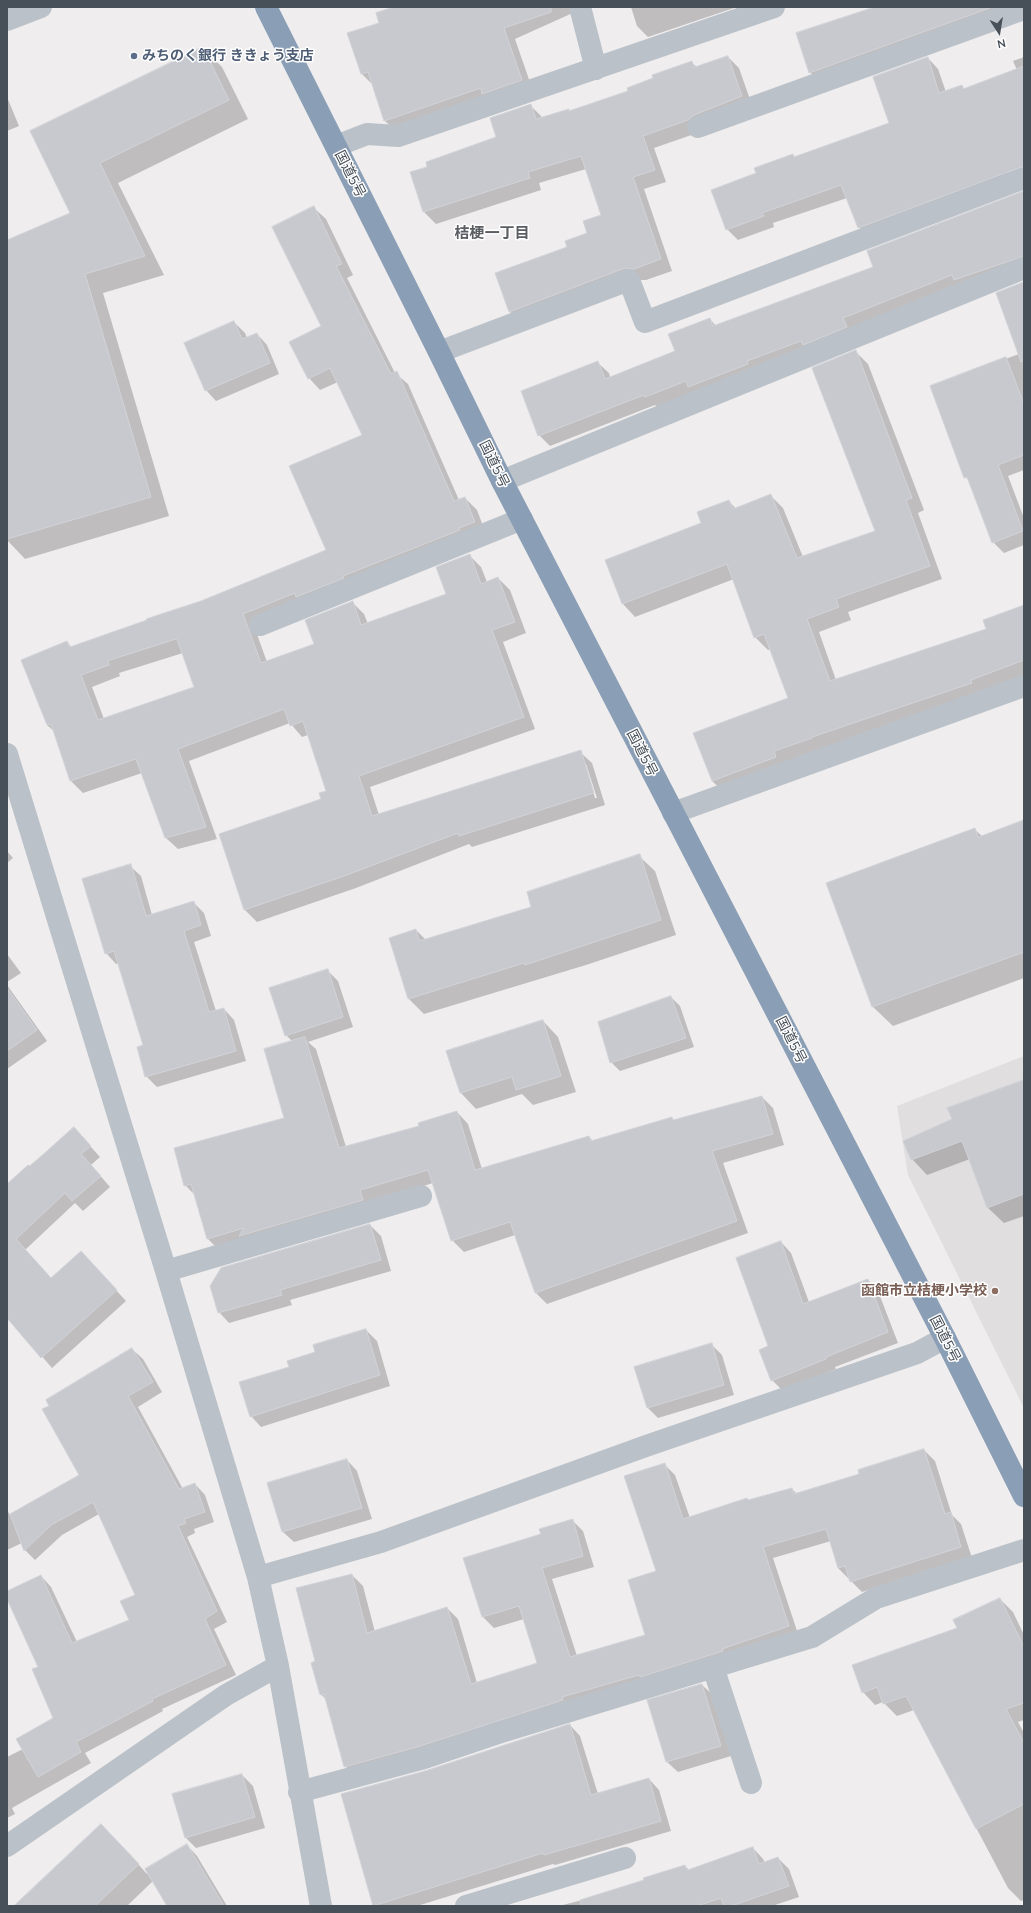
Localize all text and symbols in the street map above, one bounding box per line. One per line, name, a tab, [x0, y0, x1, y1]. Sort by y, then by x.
north arrow	[979, 12, 1019, 52]
text: N	[996, 36, 1007, 51]
place label: みちのく銀行 ききょう支店	[142, 48, 314, 64]
marker: みちのく銀行 ききょう支店	[129, 51, 139, 61]
street label: 国道5号	[331, 148, 369, 200]
district label: 桔梗一丁目	[455, 224, 529, 242]
street label: 国道5号	[475, 438, 513, 490]
street label: 国道5号	[623, 727, 661, 779]
street label: 国道5号	[772, 1014, 810, 1066]
place label: 函館市立桔梗小学校	[861, 1283, 987, 1299]
marker: 函館市立桔梗小学校	[990, 1286, 1000, 1296]
street label: 国道5号	[926, 1313, 964, 1365]

